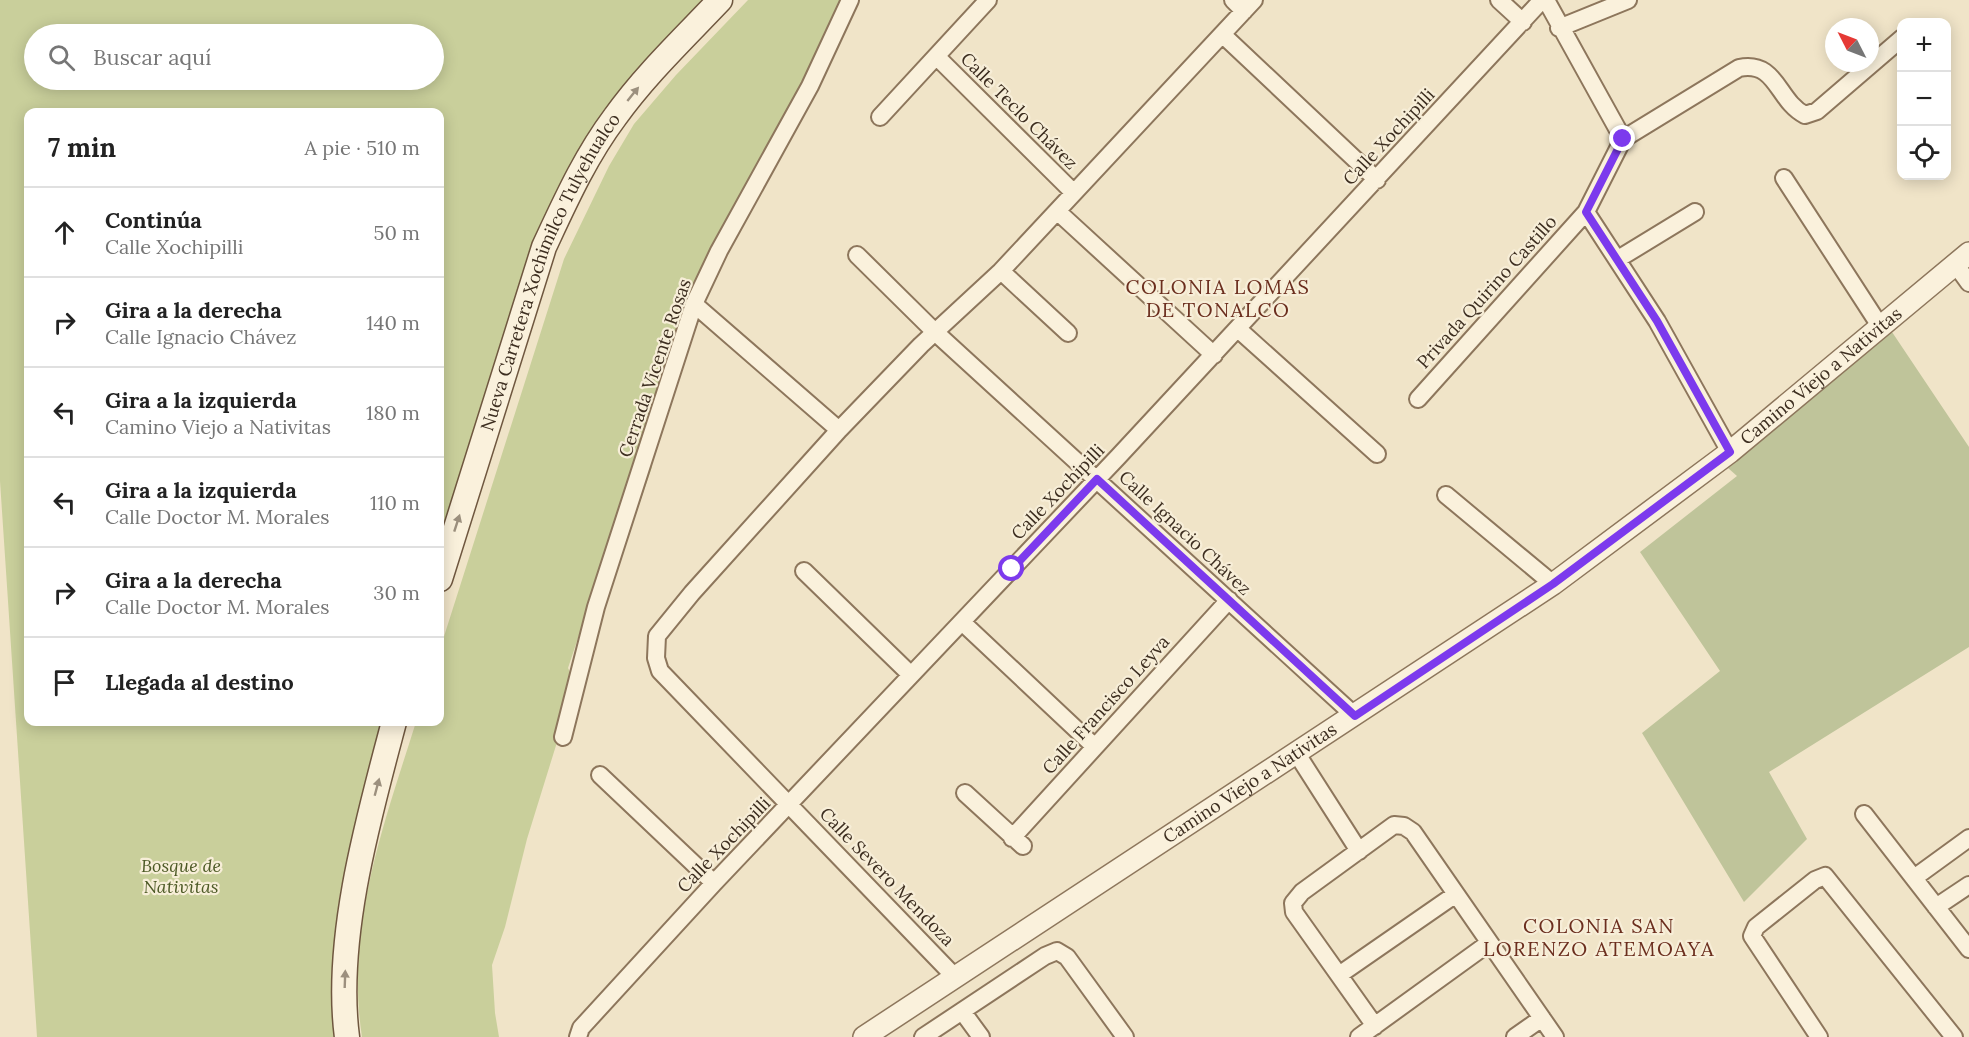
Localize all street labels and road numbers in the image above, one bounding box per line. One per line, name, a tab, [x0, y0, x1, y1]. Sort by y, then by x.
street label: Calle Teclo Chávez	[956, 47, 1083, 174]
street label: Calle Xochipilli	[1338, 83, 1439, 190]
street label: Nueva Carretera Xochimilco Tulyehualco	[475, 108, 625, 434]
street label: Privada Quirino Castillo	[1412, 210, 1562, 373]
street label: Cerrada Vicente Rosas	[613, 275, 696, 460]
street label: Camino Viejo a Nativitas	[1735, 302, 1906, 450]
street label: Calle Xochipilli	[1006, 439, 1109, 544]
street label: Calle Ignacio Chávez	[1114, 465, 1256, 600]
street label: Calle Francisco Leyva	[1037, 630, 1174, 779]
street label: Camino Viejo a Nativitas	[1158, 717, 1341, 848]
street label: Calle Xochipilli	[672, 792, 775, 897]
street label: Calle Severo Mendoza	[815, 802, 960, 951]

